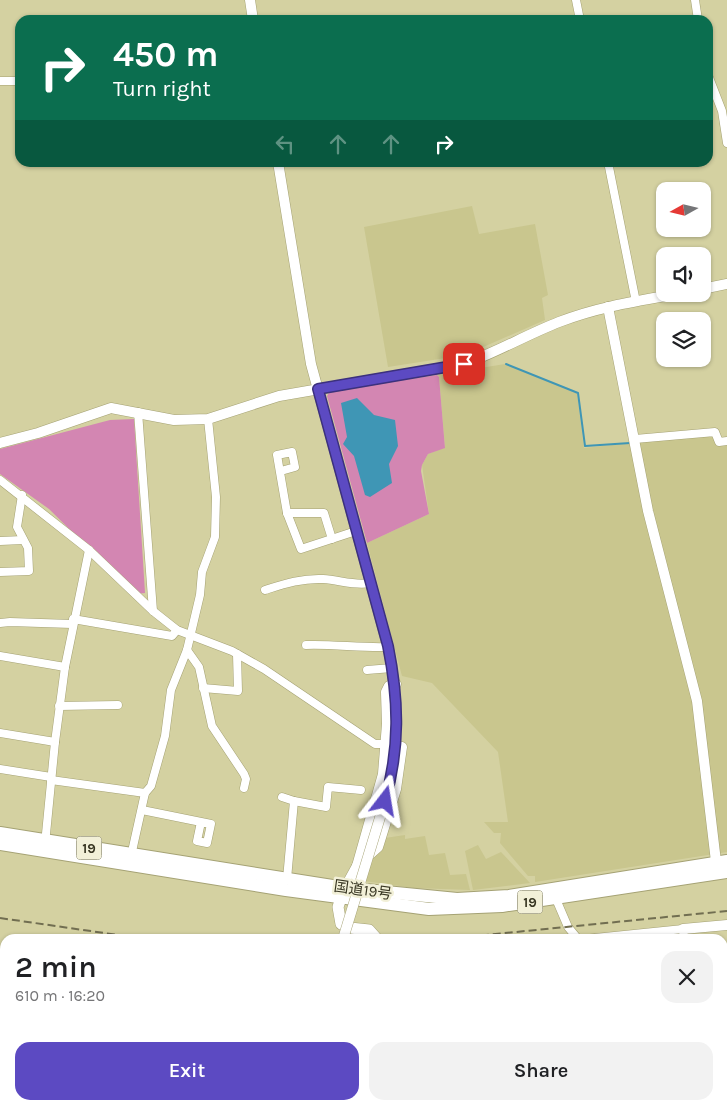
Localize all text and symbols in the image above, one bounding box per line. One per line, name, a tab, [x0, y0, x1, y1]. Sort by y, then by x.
text: 450 m	[113, 34, 218, 75]
icon: right	[30, 35, 95, 100]
text: Turn right	[113, 76, 211, 102]
icon: left	[271, 130, 299, 158]
icon: ahead	[324, 130, 352, 158]
icon: ahead	[377, 130, 405, 158]
icon: right	[430, 130, 458, 158]
north arrow	[656, 182, 711, 238]
map controls	[656, 182, 711, 367]
button: sound	[656, 247, 711, 302]
button: layers	[656, 312, 711, 367]
pin	[443, 343, 485, 385]
icon: arrive	[450, 350, 478, 378]
position arrow	[358, 774, 410, 826]
road number: 19	[76, 836, 102, 860]
street label: 国道19号	[333, 877, 393, 903]
road number: 19	[518, 890, 542, 914]
text: 2 min	[15, 949, 97, 985]
button: close	[661, 951, 713, 1003]
text: 610 m · 16:20	[15, 986, 105, 1005]
button: Exit	[15, 1042, 359, 1100]
button: Share	[369, 1042, 713, 1100]

